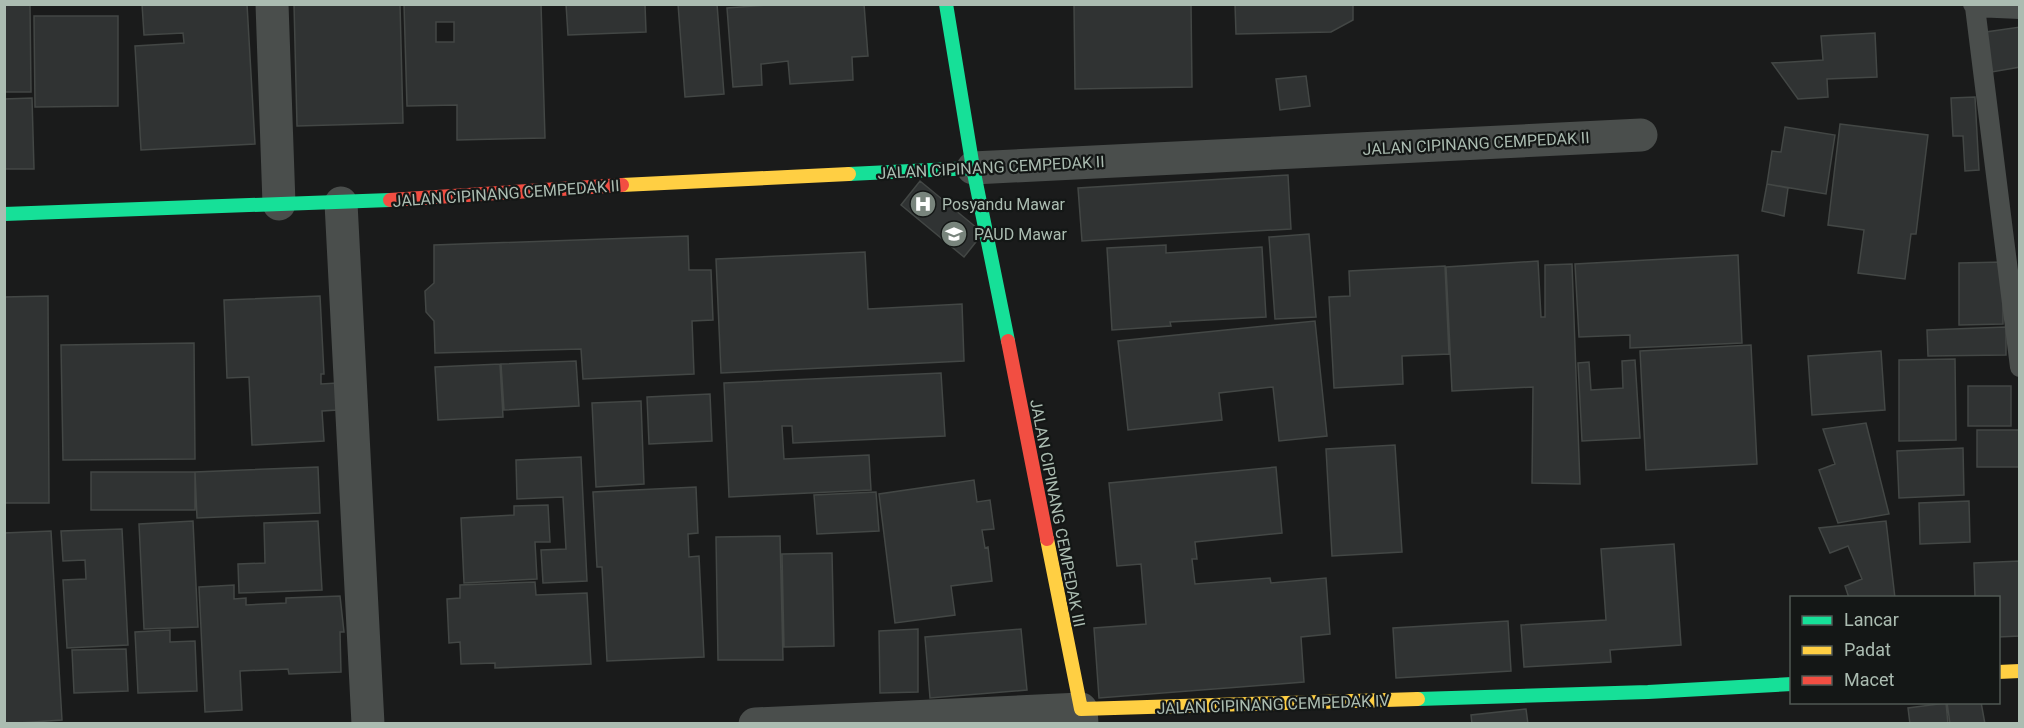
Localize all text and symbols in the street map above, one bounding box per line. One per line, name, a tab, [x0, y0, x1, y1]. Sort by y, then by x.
street label: JALAN CIPINANG CEMPEDAK II	[1362, 128, 1590, 159]
street label: JALAN CIPINANG CEMPEDAK II	[877, 152, 1105, 183]
street label: JALAN CIPINANG CEMPEDAK II	[392, 176, 620, 211]
hospital icon: Posyandu Mawar	[908, 189, 938, 219]
place label: Posyandu Mawar	[942, 195, 1066, 214]
school or university icon: PAUD Mawar	[939, 219, 969, 249]
place label: PAUD Mawar	[974, 225, 1068, 244]
street label: JALAN CIPINANG CEMPEDAK III	[1026, 398, 1089, 629]
legend	[1790, 596, 2000, 704]
text: Lancar	[1844, 609, 1899, 630]
text: Padat	[1844, 639, 1891, 660]
text: Macet	[1844, 669, 1894, 690]
street label: JALAN CIPINANG CEMPEDAK IV	[1156, 691, 1390, 718]

